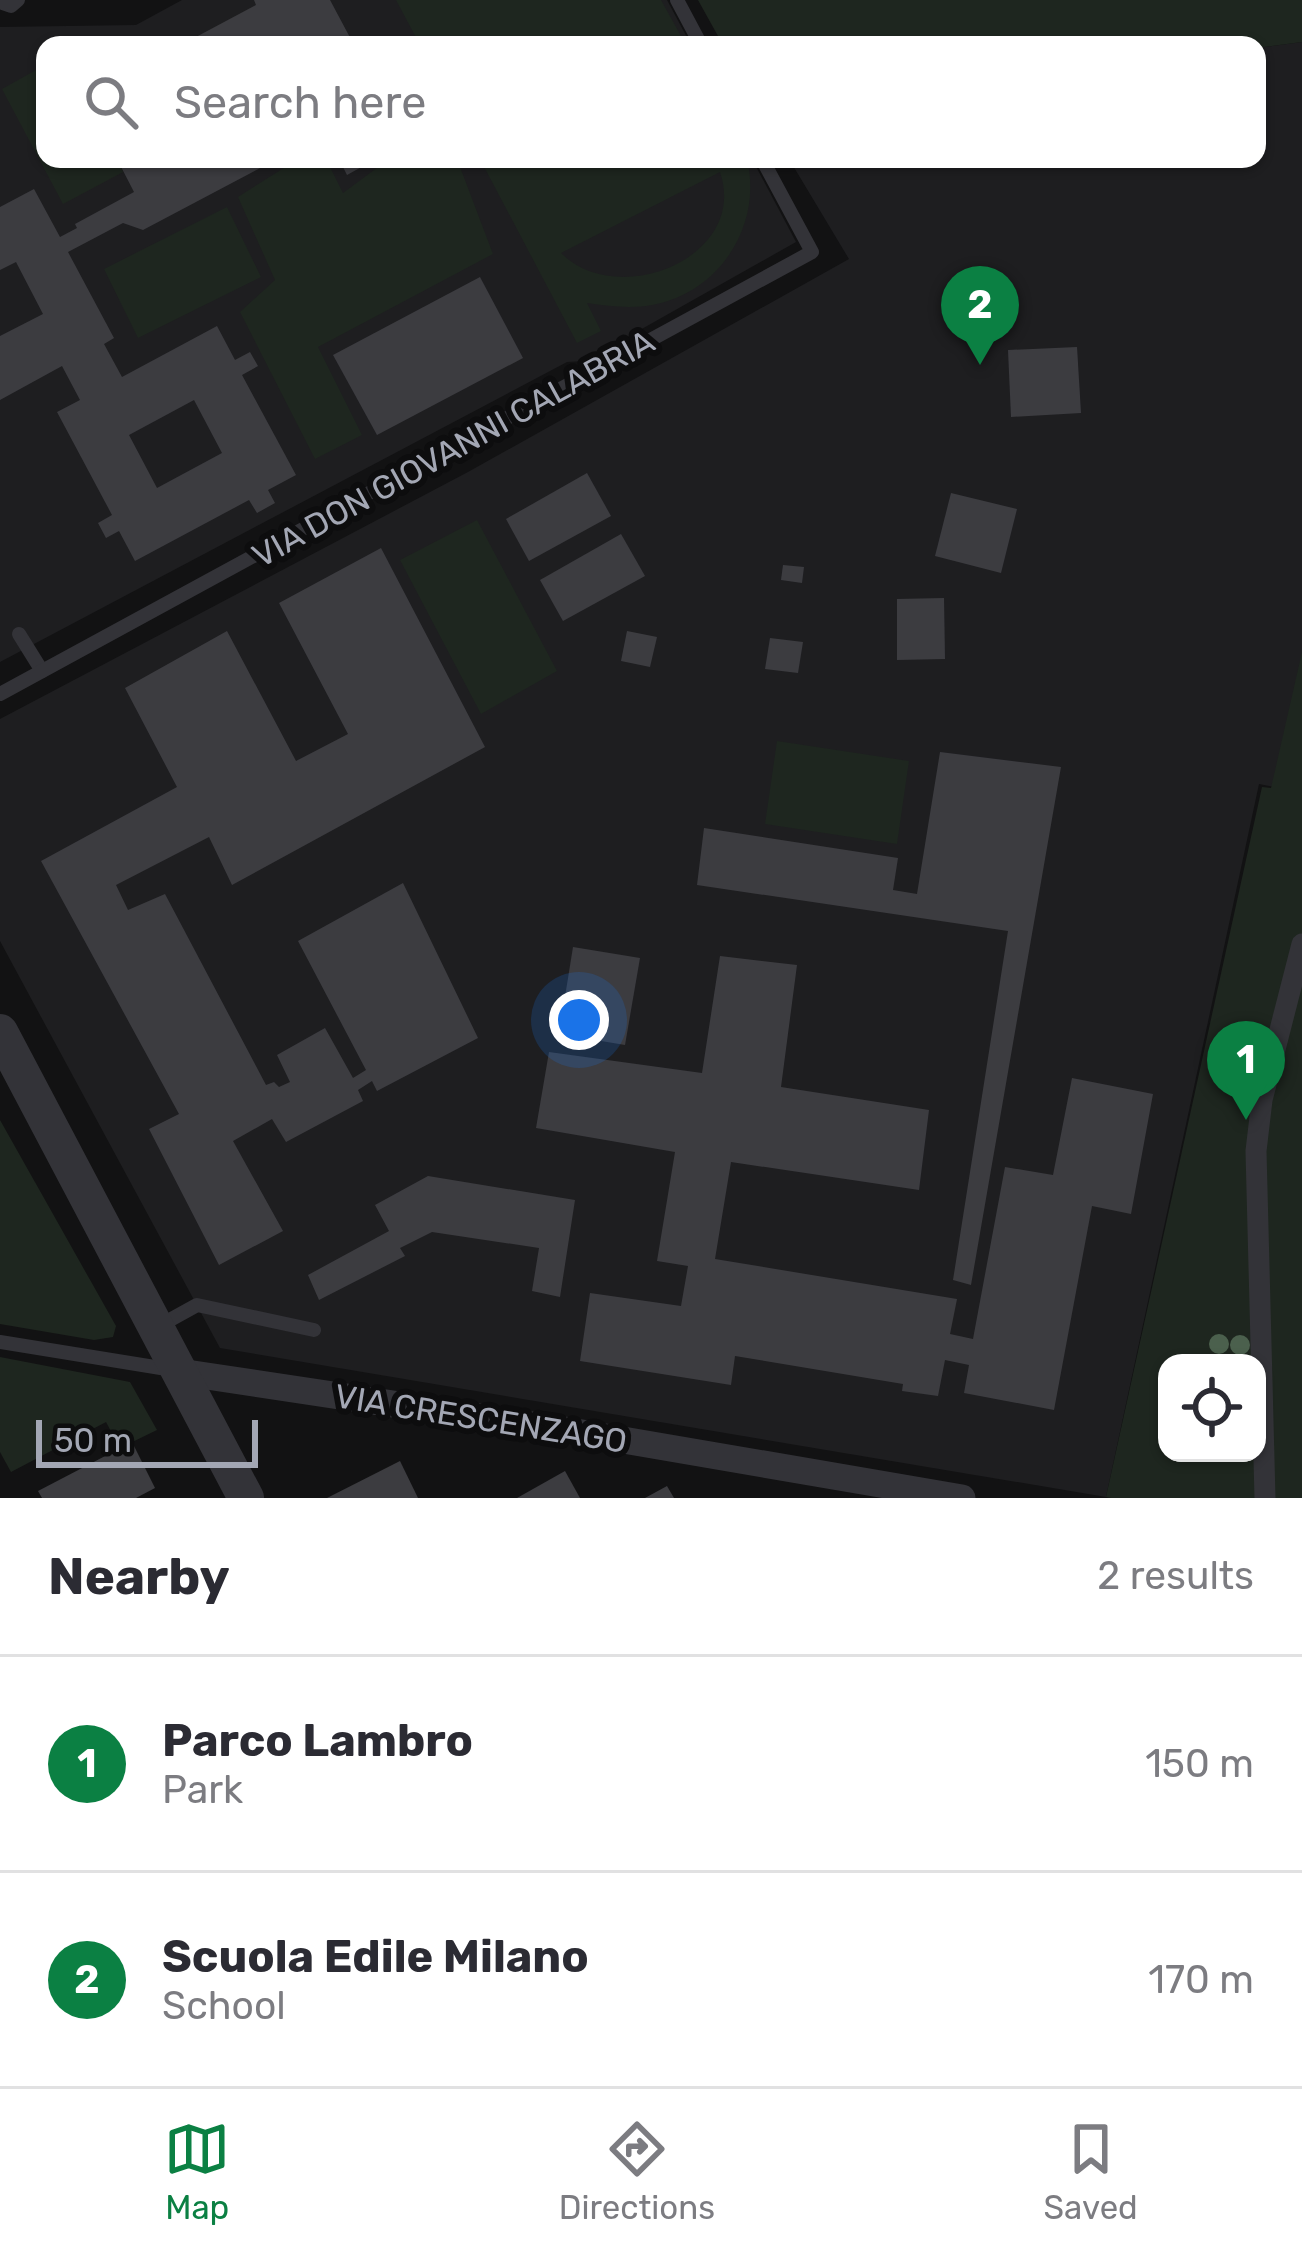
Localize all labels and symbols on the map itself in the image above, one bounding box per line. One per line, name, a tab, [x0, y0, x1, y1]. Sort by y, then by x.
pin: 2	[941, 266, 1019, 365]
street label: VIA DON GIOVANNI CALABRIA	[245, 321, 661, 575]
your location	[549, 990, 609, 1050]
pin: 1	[1207, 1021, 1285, 1120]
street label: VIA CRESCENZAGO	[332, 1376, 630, 1461]
scale bar	[36, 1414, 258, 1467]

